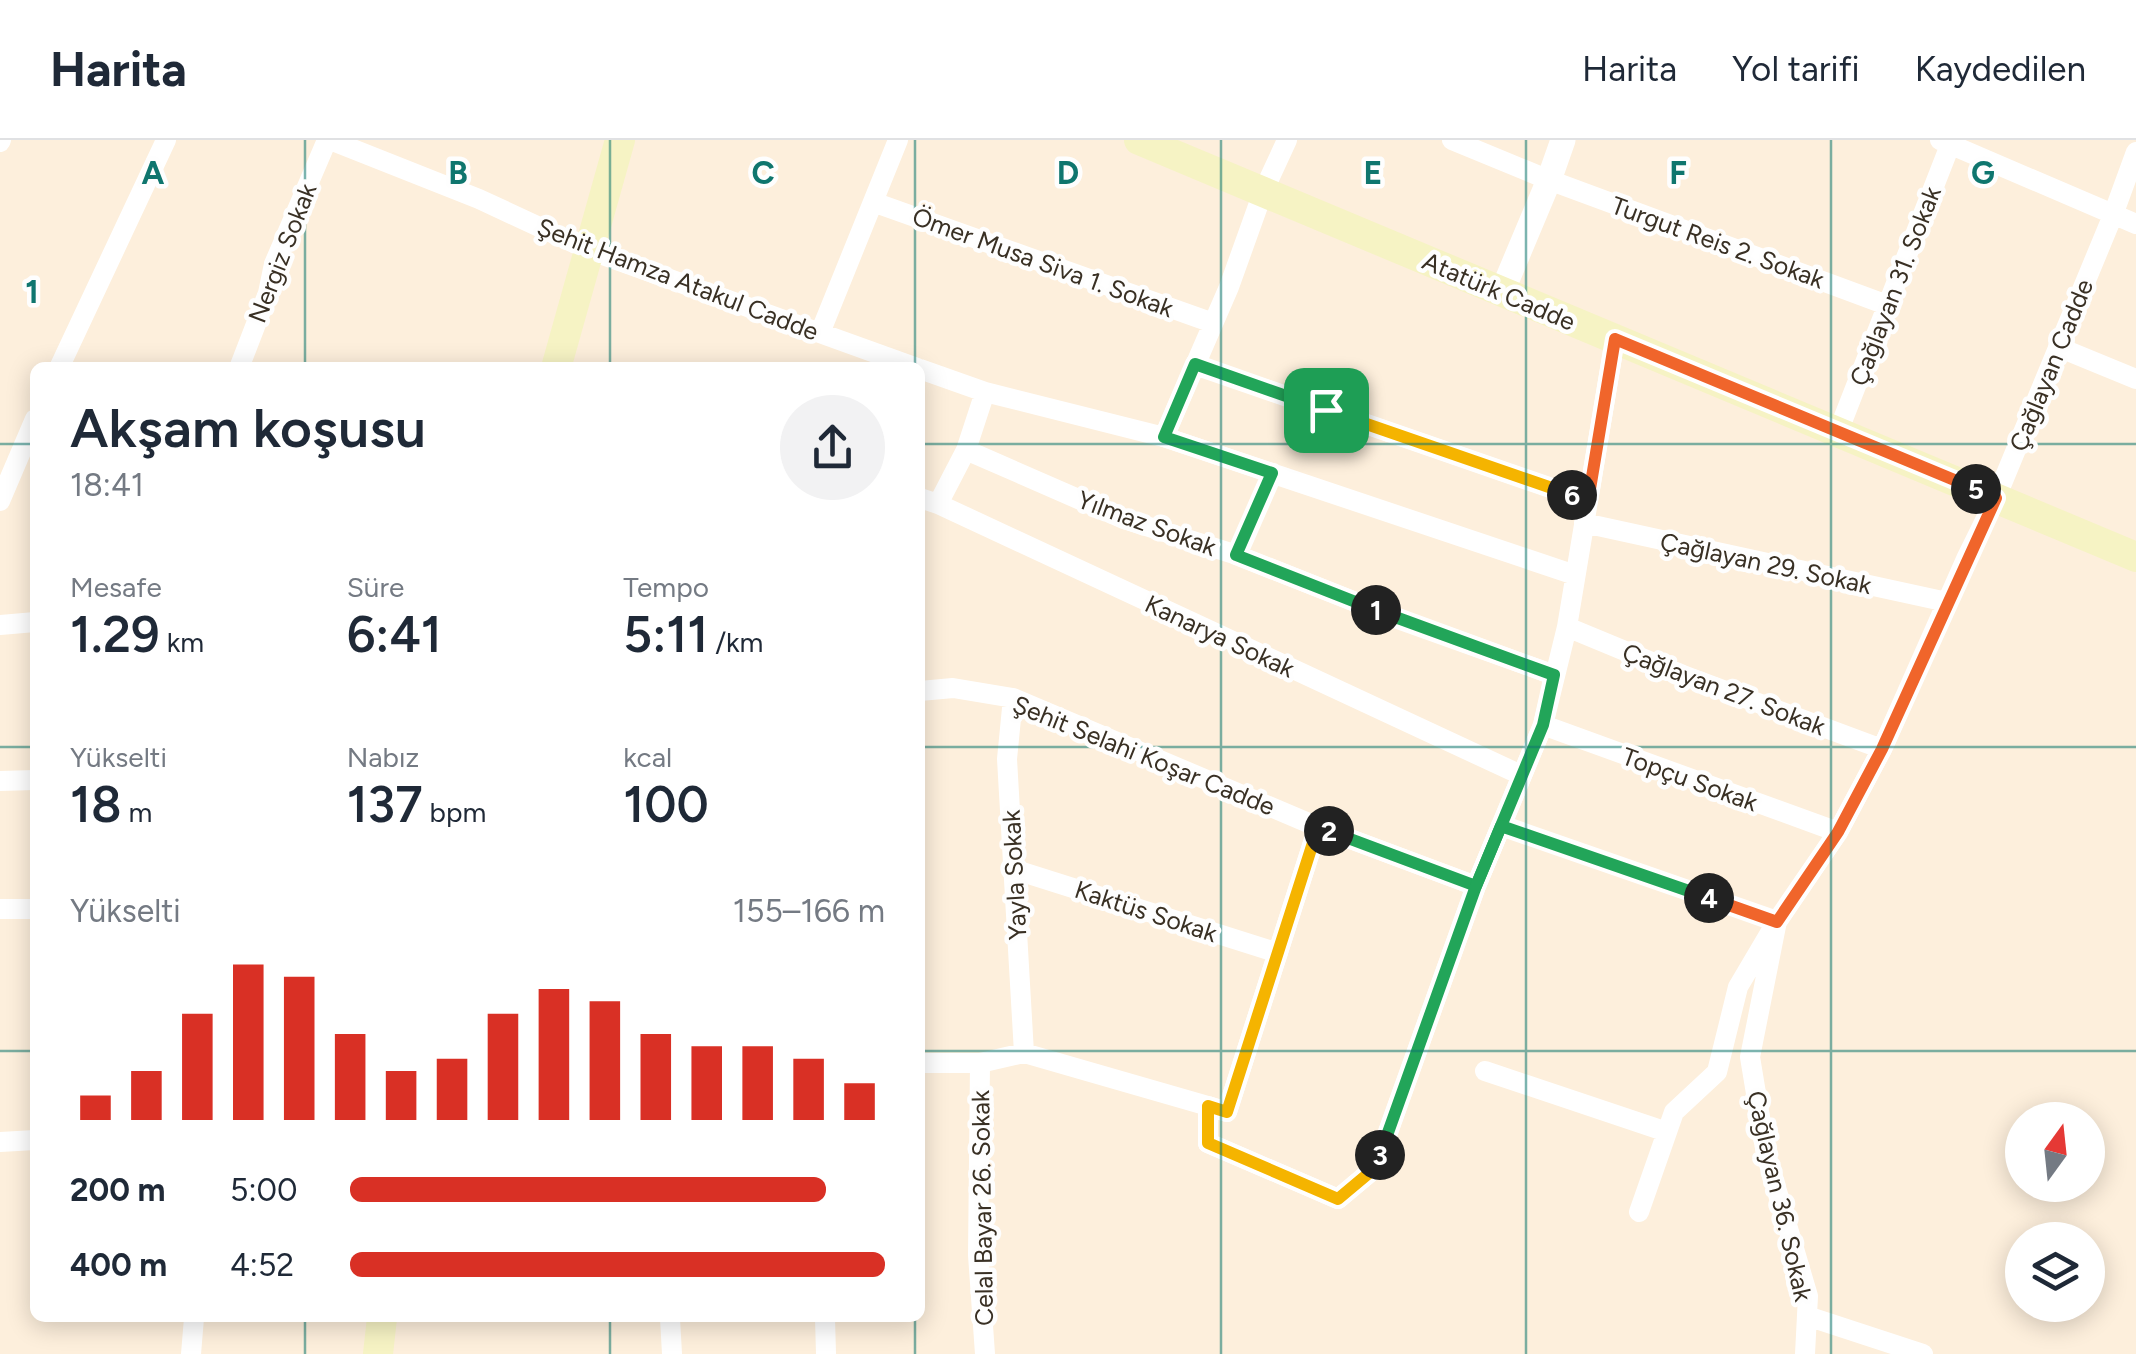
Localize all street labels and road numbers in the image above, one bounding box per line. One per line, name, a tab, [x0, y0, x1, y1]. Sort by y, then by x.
street label: Nergiz Sokak	[242, 178, 323, 327]
street label: Çağlayan 31. Sokak	[1843, 181, 1947, 390]
street label: Turgut Reis 2. Sokak	[1608, 190, 1829, 295]
street label: Ömer Musa Siva 1. Sokak	[908, 201, 1178, 324]
street label: Şehit Hamza Atakul Cadde	[533, 211, 823, 347]
street label: Atatürk Cadde	[1418, 245, 1580, 337]
street label: Çağlayan Cadde	[2003, 275, 2099, 455]
street label: Yılmaz Sokak	[1074, 484, 1221, 562]
street label: Çağlayan 29. Sokak	[1658, 526, 1875, 600]
street label: Kanarya Sokak	[1141, 588, 1300, 684]
street label: Çağlayan 27. Sokak	[1618, 637, 1830, 742]
street label: Şehit Selahi Koşar Cadde	[1009, 689, 1279, 821]
street label: Topçu Sokak	[1618, 741, 1763, 818]
street label: Yayla Sokak	[996, 808, 1032, 941]
street label: Kaktüs Sokak	[1071, 874, 1222, 948]
street label: Çağlayan 36. Sokak	[1741, 1088, 1819, 1305]
street label: Celal Bayar 26. Sokak	[965, 1089, 999, 1326]

